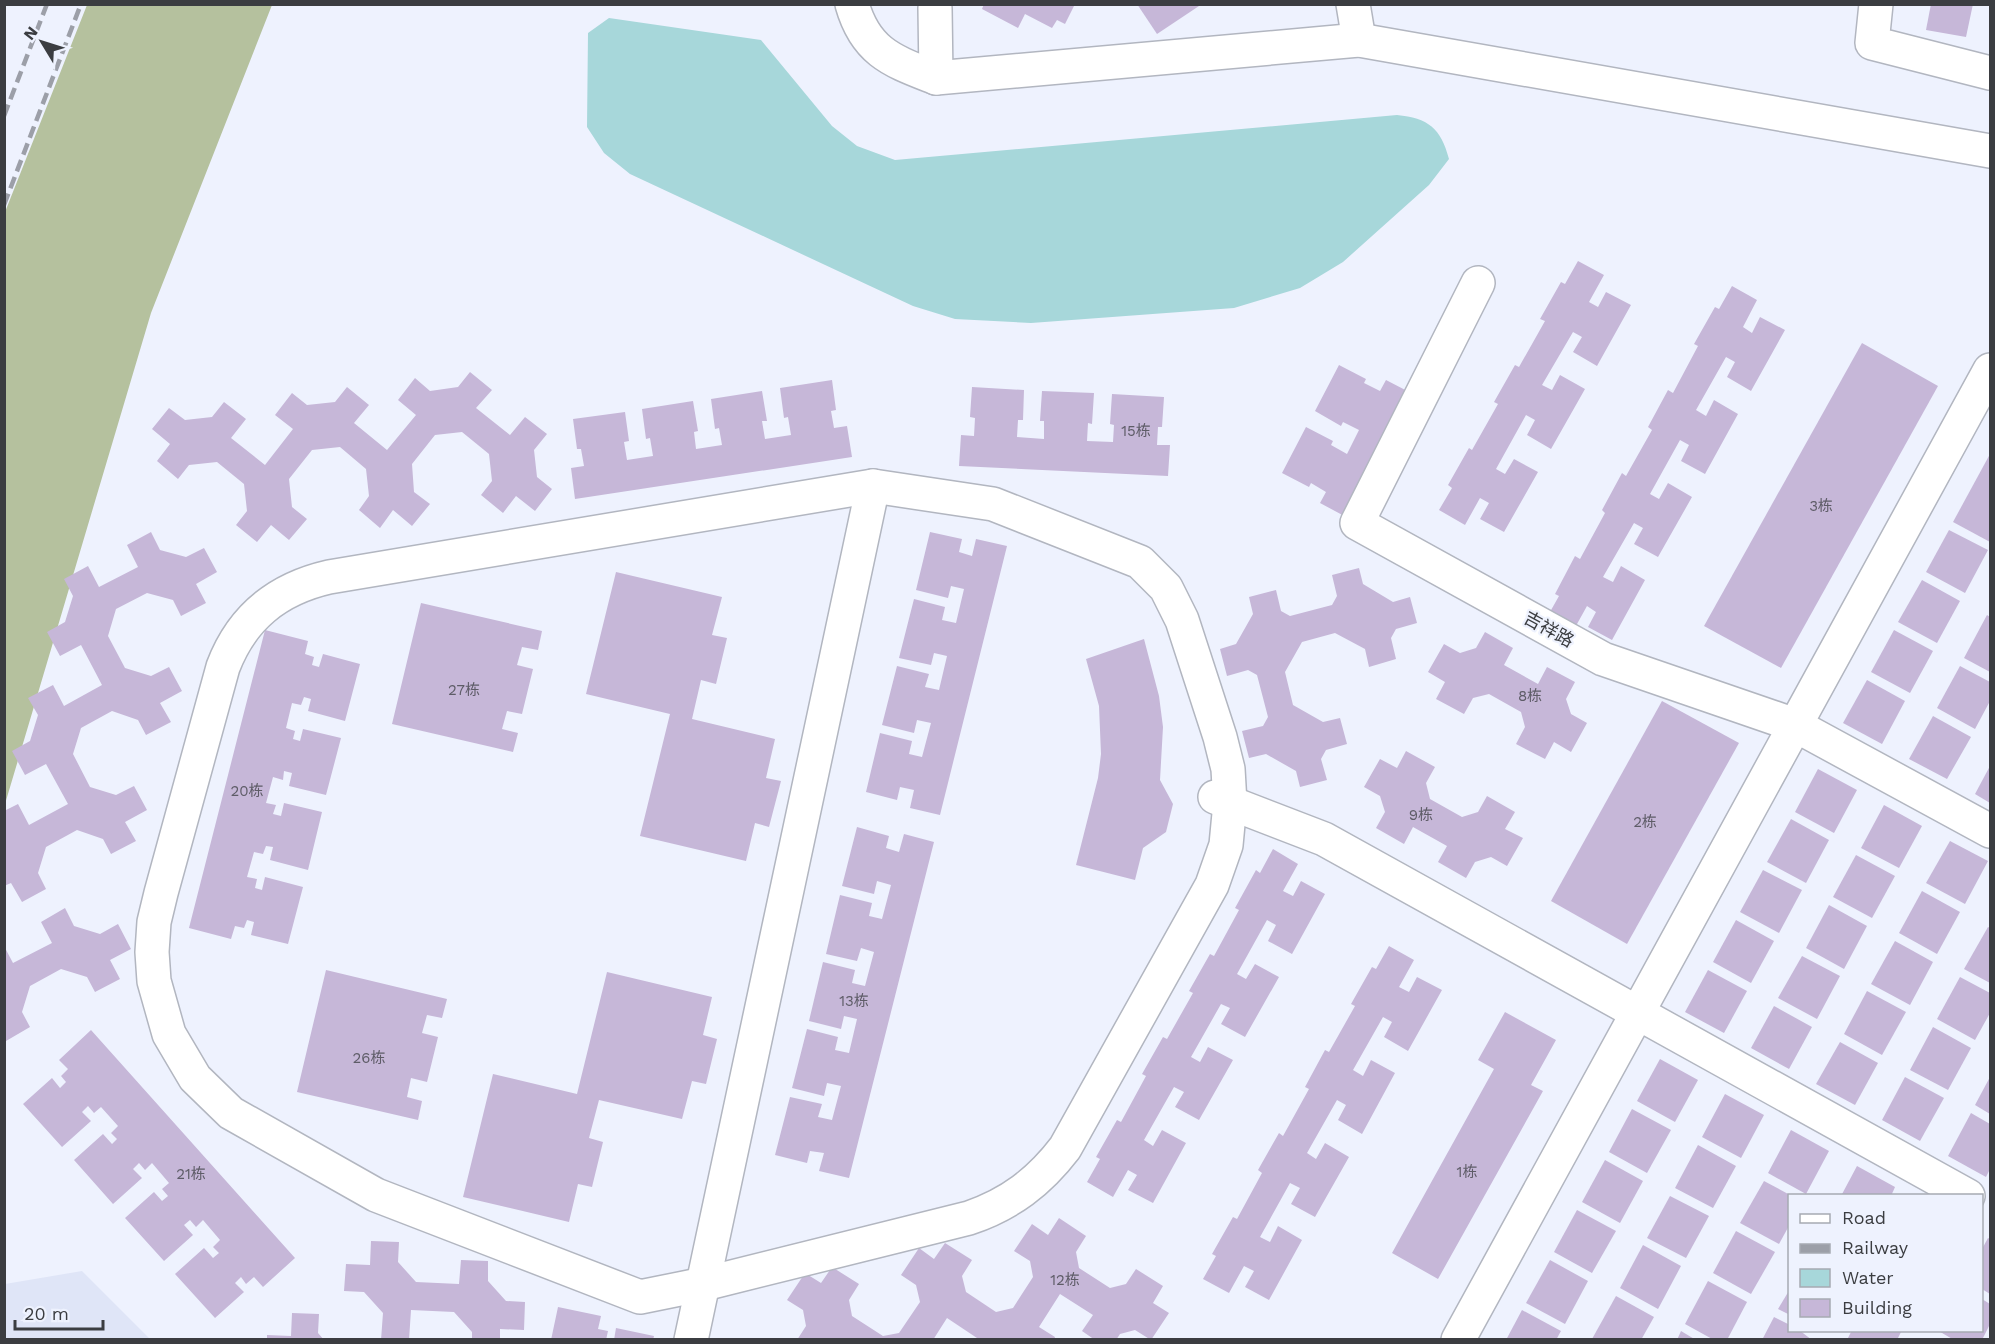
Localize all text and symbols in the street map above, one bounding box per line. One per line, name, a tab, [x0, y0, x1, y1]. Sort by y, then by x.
north arrow	[12, 12, 72, 72]
text: N	[19, 23, 42, 44]
house number: 15栋	[1121, 422, 1151, 440]
house number: 3栋	[1809, 497, 1833, 515]
street label: 吉祥路	[1520, 607, 1578, 651]
house number: 27栋	[448, 681, 480, 699]
house number: 8栋	[1518, 687, 1542, 705]
house number: 20栋	[230, 782, 264, 800]
house number: 9栋	[1409, 806, 1433, 824]
house number: 2栋	[1633, 813, 1657, 831]
house number: 13栋	[839, 992, 869, 1010]
house number: 26栋	[353, 1049, 385, 1067]
house number: 1栋	[1457, 1163, 1477, 1181]
house number: 21栋	[176, 1165, 206, 1183]
legend	[1788, 1194, 1983, 1332]
text: Road	[1842, 1207, 1886, 1228]
text: Railway	[1842, 1237, 1909, 1258]
text: Water	[1842, 1267, 1894, 1288]
house number: 12栋	[1050, 1271, 1080, 1289]
scale bar	[15, 1293, 104, 1331]
text: Building	[1842, 1297, 1912, 1318]
text: 20 m	[24, 1303, 69, 1324]

